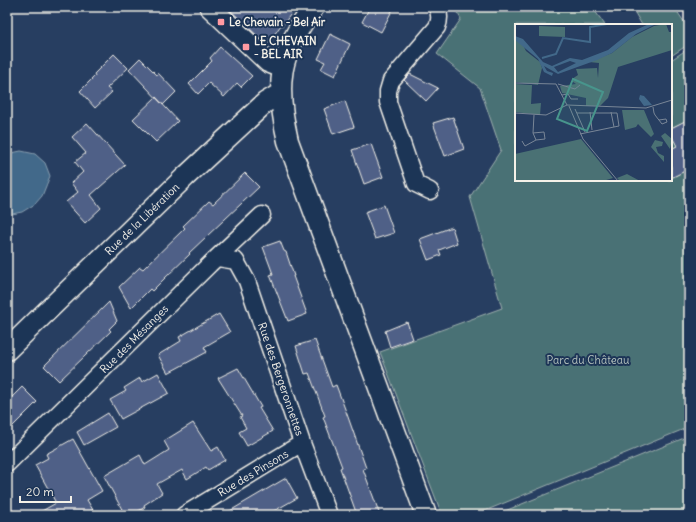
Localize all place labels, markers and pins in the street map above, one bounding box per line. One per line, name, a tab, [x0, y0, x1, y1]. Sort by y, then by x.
place label: Le Chevain - Bel Air	[229, 15, 326, 29]
marker: Le Chevain - Bel Air	[216, 17, 226, 27]
place label: LE CHEVAIN - BEL AIR	[254, 34, 317, 61]
marker: LE CHEVAIN - BEL AIR	[241, 42, 251, 52]

